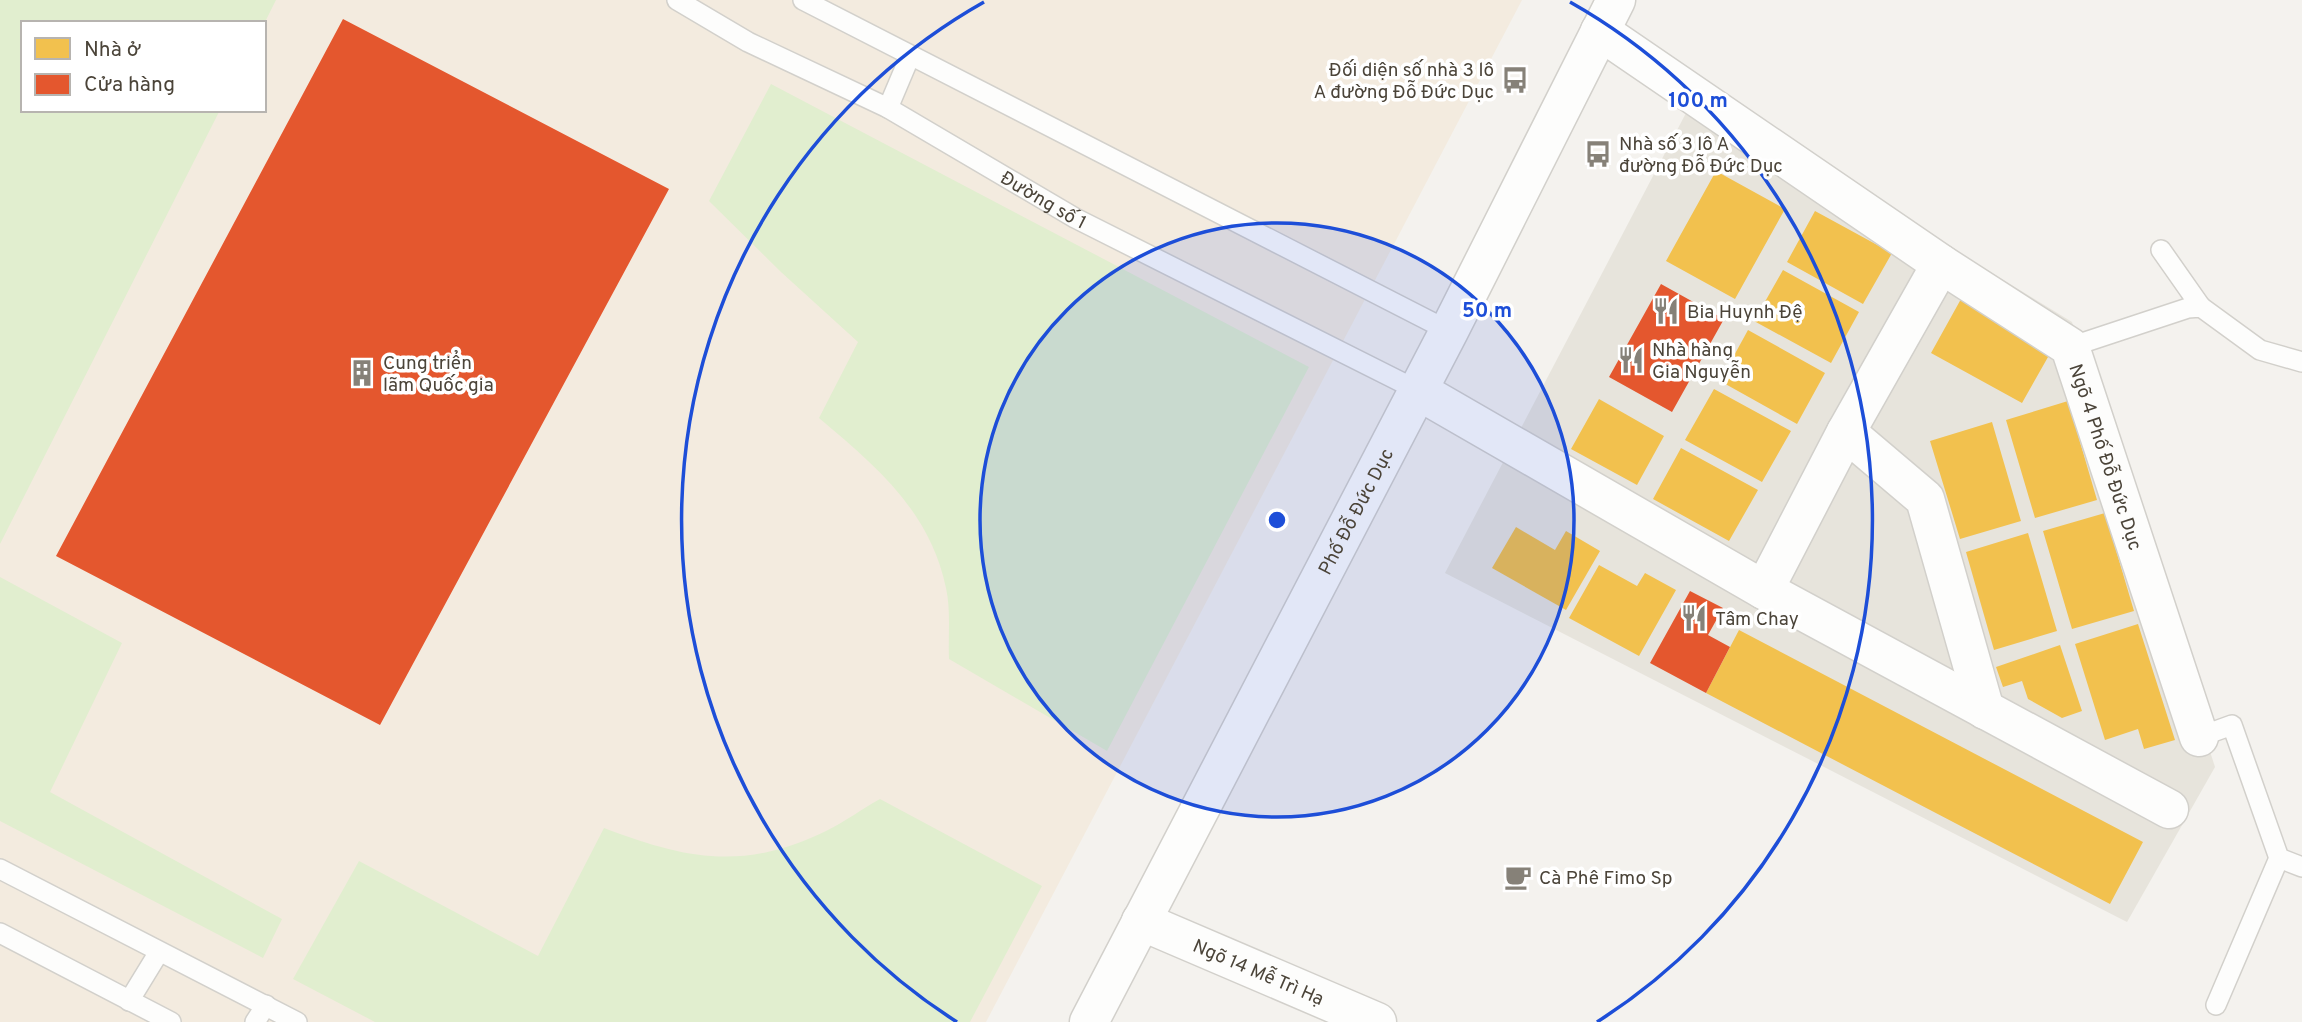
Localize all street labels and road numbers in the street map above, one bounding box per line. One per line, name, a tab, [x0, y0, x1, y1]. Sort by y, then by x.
street label: Đường số 1	[995, 167, 1090, 236]
street label: Ngõ 4 Phố Đỗ Đức Dục	[2062, 361, 2146, 554]
street label: Phố Đỗ Đức Dục	[1314, 445, 1400, 579]
street label: Ngõ 14 Mễ Trì Hạ	[1189, 935, 1327, 1012]

